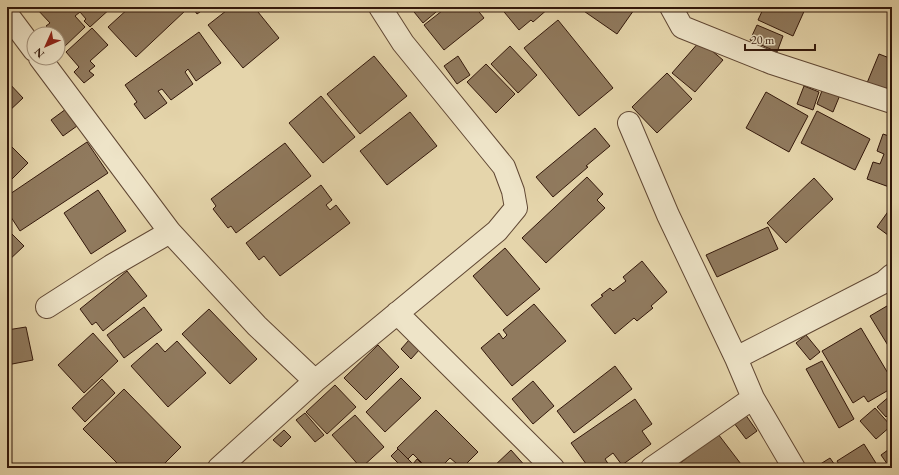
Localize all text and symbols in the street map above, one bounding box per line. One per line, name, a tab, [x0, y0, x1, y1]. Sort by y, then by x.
north arrow	[26, 26, 66, 66]
scale bar	[745, 26, 815, 52]
text: 20 m	[751, 32, 775, 48]
text: N	[31, 45, 47, 61]

